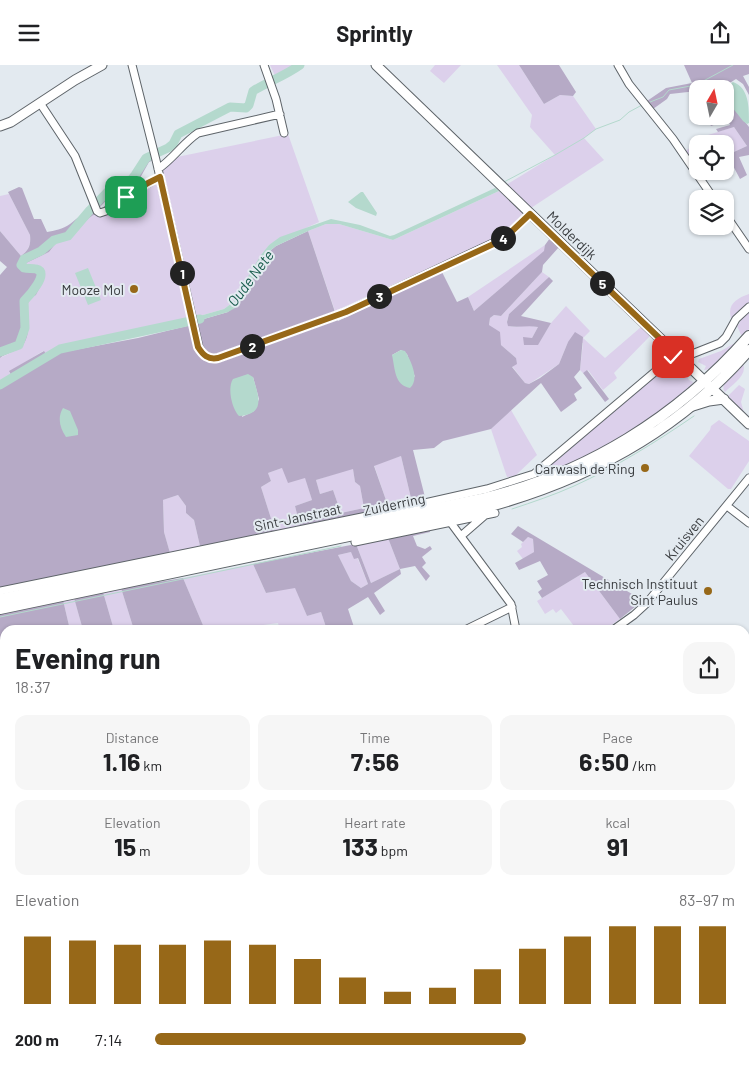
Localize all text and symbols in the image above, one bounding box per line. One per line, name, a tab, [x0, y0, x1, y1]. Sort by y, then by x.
icon: menu	[15, 19, 43, 47]
icon: share	[706, 19, 734, 47]
text: Sprintly	[336, 20, 413, 46]
north arrow	[689, 80, 734, 125]
map controls	[689, 80, 734, 235]
button: locate	[689, 135, 734, 180]
pin	[105, 176, 147, 218]
icon: arrive	[112, 183, 140, 211]
button: layers	[689, 190, 734, 235]
street label: Molderdijk	[544, 207, 600, 263]
pin: 4	[490, 225, 516, 251]
text: 4	[499, 230, 508, 247]
water label: Oude Nete	[223, 246, 277, 310]
pin: 1	[170, 261, 194, 285]
text: 1	[180, 265, 185, 282]
pin: 5	[590, 271, 614, 295]
text: 5	[599, 275, 606, 292]
place label: Mooze Mol	[61, 281, 124, 298]
marker: Mooze Mol	[128, 283, 140, 295]
pin: 3	[366, 283, 392, 309]
text: 3	[376, 288, 383, 305]
pin: 2	[240, 333, 264, 359]
pin	[652, 336, 694, 378]
text: 2	[249, 338, 256, 355]
icon: check	[659, 343, 687, 371]
place label: Carwash de Ring	[535, 460, 635, 477]
marker: Carwash de Ring	[639, 462, 651, 474]
street label: Zuiderring	[362, 489, 426, 519]
street label: Sint-Janstraat	[253, 499, 343, 535]
street label: Kruisven	[661, 512, 707, 564]
place label: Technisch Instituut Sint Paulus	[581, 575, 698, 608]
marker: Technisch Instituut Sint Paulus	[702, 585, 714, 597]
text: Evening run	[15, 641, 161, 675]
button: share	[683, 642, 735, 694]
text: 18:37	[15, 677, 50, 696]
text: Distance	[106, 729, 159, 746]
text: Time	[360, 729, 390, 746]
text: Pace	[603, 729, 633, 746]
text: 1.16	[103, 746, 141, 776]
text: 7:56	[351, 746, 399, 776]
text: 6:50	[579, 746, 629, 776]
text: km	[141, 757, 162, 774]
text: /km	[629, 757, 656, 774]
text: Elevation	[104, 814, 161, 831]
text: Heart rate	[344, 814, 406, 831]
text: kcal	[605, 814, 630, 831]
text: 15	[114, 831, 136, 861]
text: 133	[342, 831, 378, 861]
text: 91	[607, 831, 628, 861]
text: m	[136, 842, 151, 859]
text: bpm	[378, 842, 408, 859]
text: Elevation	[15, 890, 79, 909]
text: 83–97 m	[679, 890, 735, 909]
text: 200 m	[15, 1030, 59, 1049]
text: 7:14	[95, 1030, 122, 1049]

